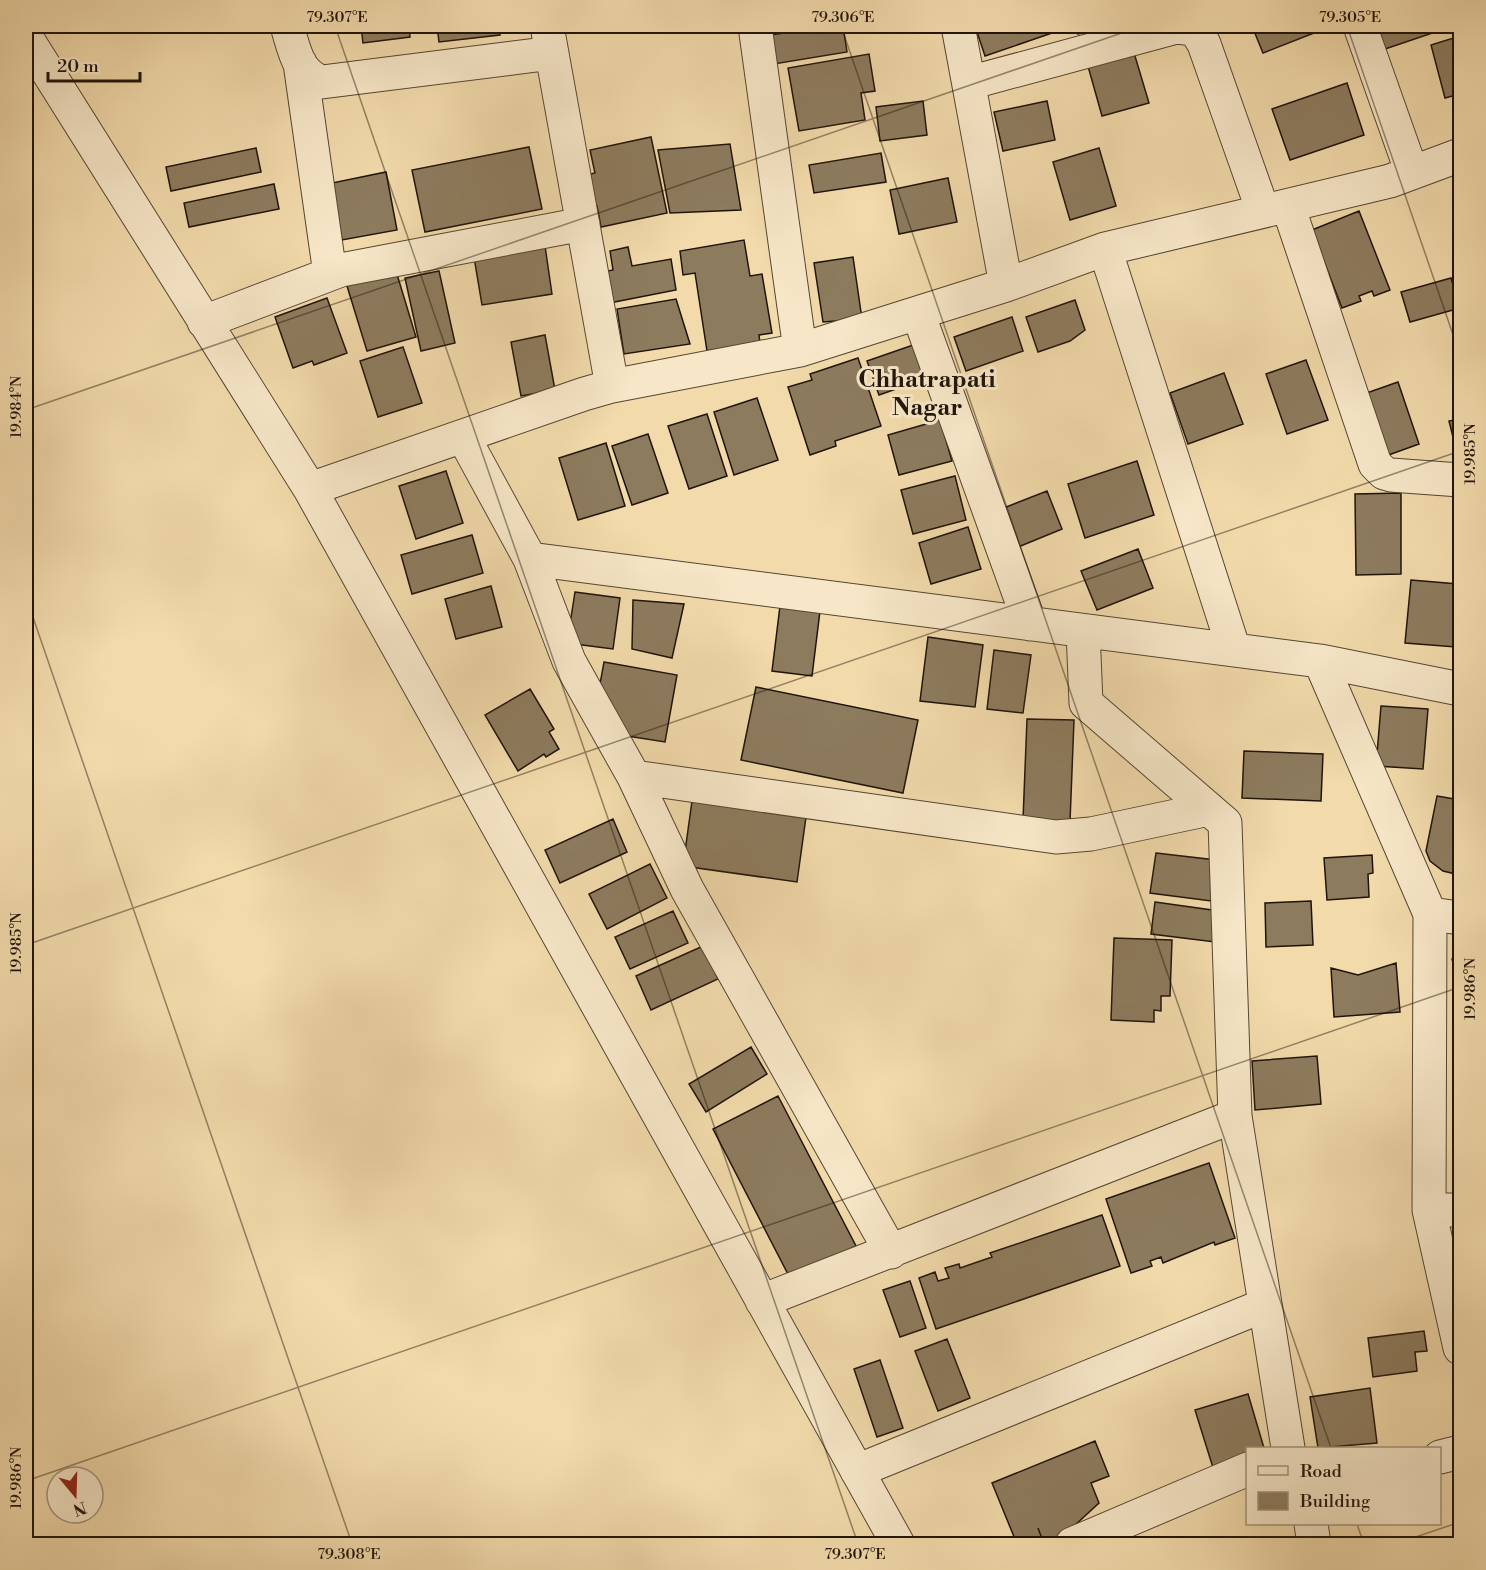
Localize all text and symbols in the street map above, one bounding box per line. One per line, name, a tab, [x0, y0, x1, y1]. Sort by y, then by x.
text: 79.307°E	[306, 8, 368, 27]
text: 79.306°E	[812, 8, 874, 27]
text: 79.305°E	[1319, 8, 1381, 27]
scale bar	[48, 45, 140, 83]
text: 20 m	[57, 55, 99, 78]
district label: Chhatrapati Nagar	[858, 365, 996, 423]
text: 19.984°N	[7, 376, 26, 438]
text: 19.985°N	[1461, 423, 1480, 485]
text: 19.985°N	[7, 912, 26, 974]
text: 19.986°N	[1461, 958, 1480, 1020]
text: 19.986°N	[7, 1447, 26, 1509]
legend	[1246, 1447, 1441, 1525]
text: Road	[1300, 1460, 1343, 1483]
north arrow	[45, 1465, 105, 1525]
text: Building	[1299, 1490, 1371, 1513]
text: N	[70, 1497, 89, 1520]
text: 79.308°E	[317, 1545, 381, 1564]
text: 79.307°E	[824, 1545, 886, 1564]

